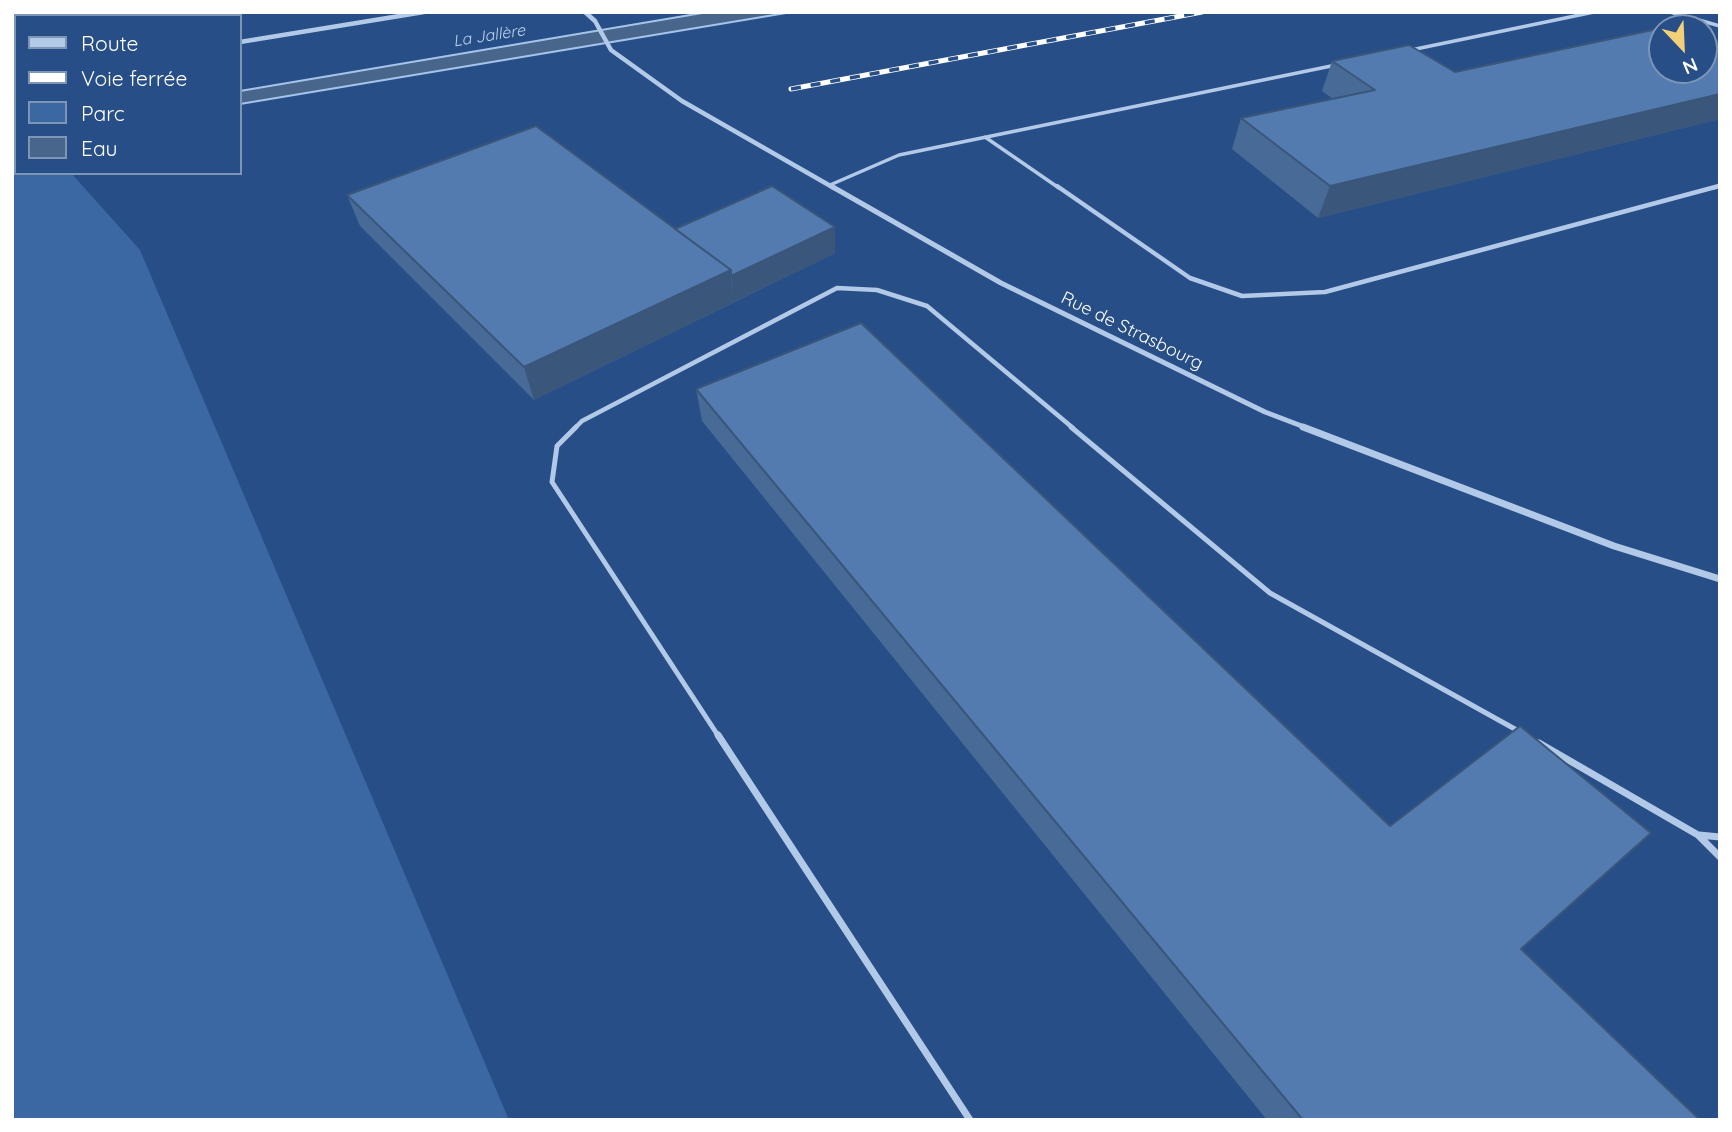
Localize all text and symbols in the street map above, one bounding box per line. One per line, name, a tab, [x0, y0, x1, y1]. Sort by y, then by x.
legend	[14, 14, 242, 175]
north arrow	[1648, 14, 1718, 84]
water label: La Jallère	[452, 21, 526, 51]
text: Route	[81, 30, 138, 56]
text: N	[1679, 53, 1702, 80]
text: Voie ferrée	[81, 65, 187, 91]
text: Parc	[81, 100, 125, 126]
text: Eau	[81, 135, 117, 161]
street label: Rue de Strasbourg	[1057, 287, 1207, 375]

